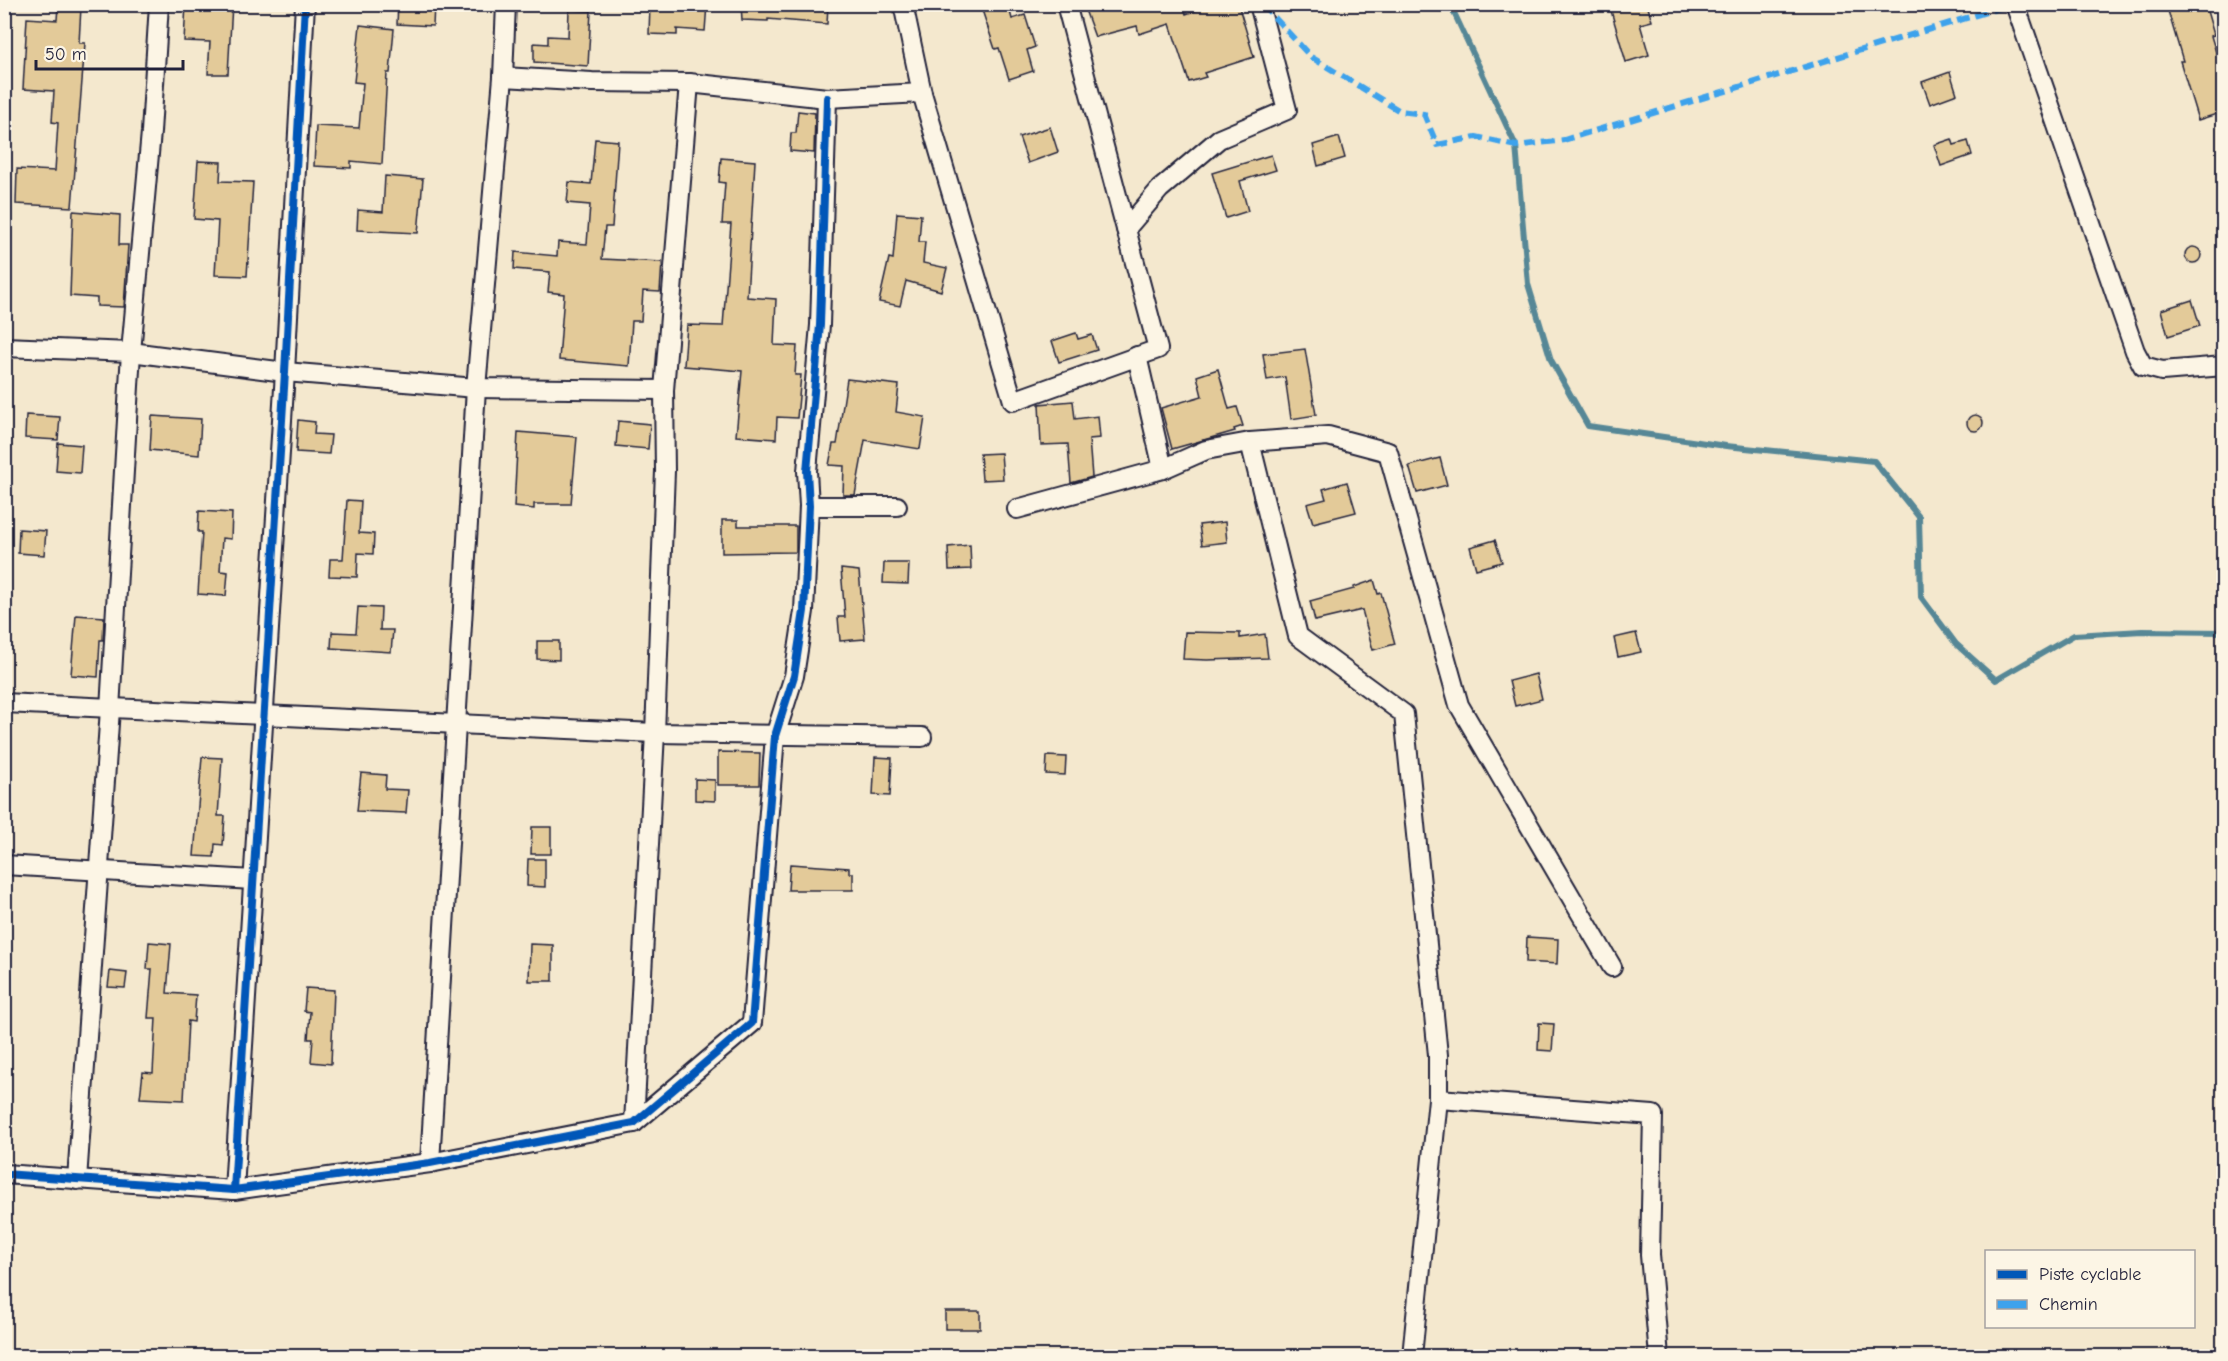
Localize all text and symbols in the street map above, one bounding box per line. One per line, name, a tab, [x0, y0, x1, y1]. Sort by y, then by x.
scale bar	[36, 33, 183, 71]
text: 50 m	[45, 44, 87, 65]
legend	[1985, 1250, 2195, 1328]
text: Piste cyclable	[2039, 1264, 2141, 1285]
text: Chemin	[2039, 1294, 2098, 1315]

